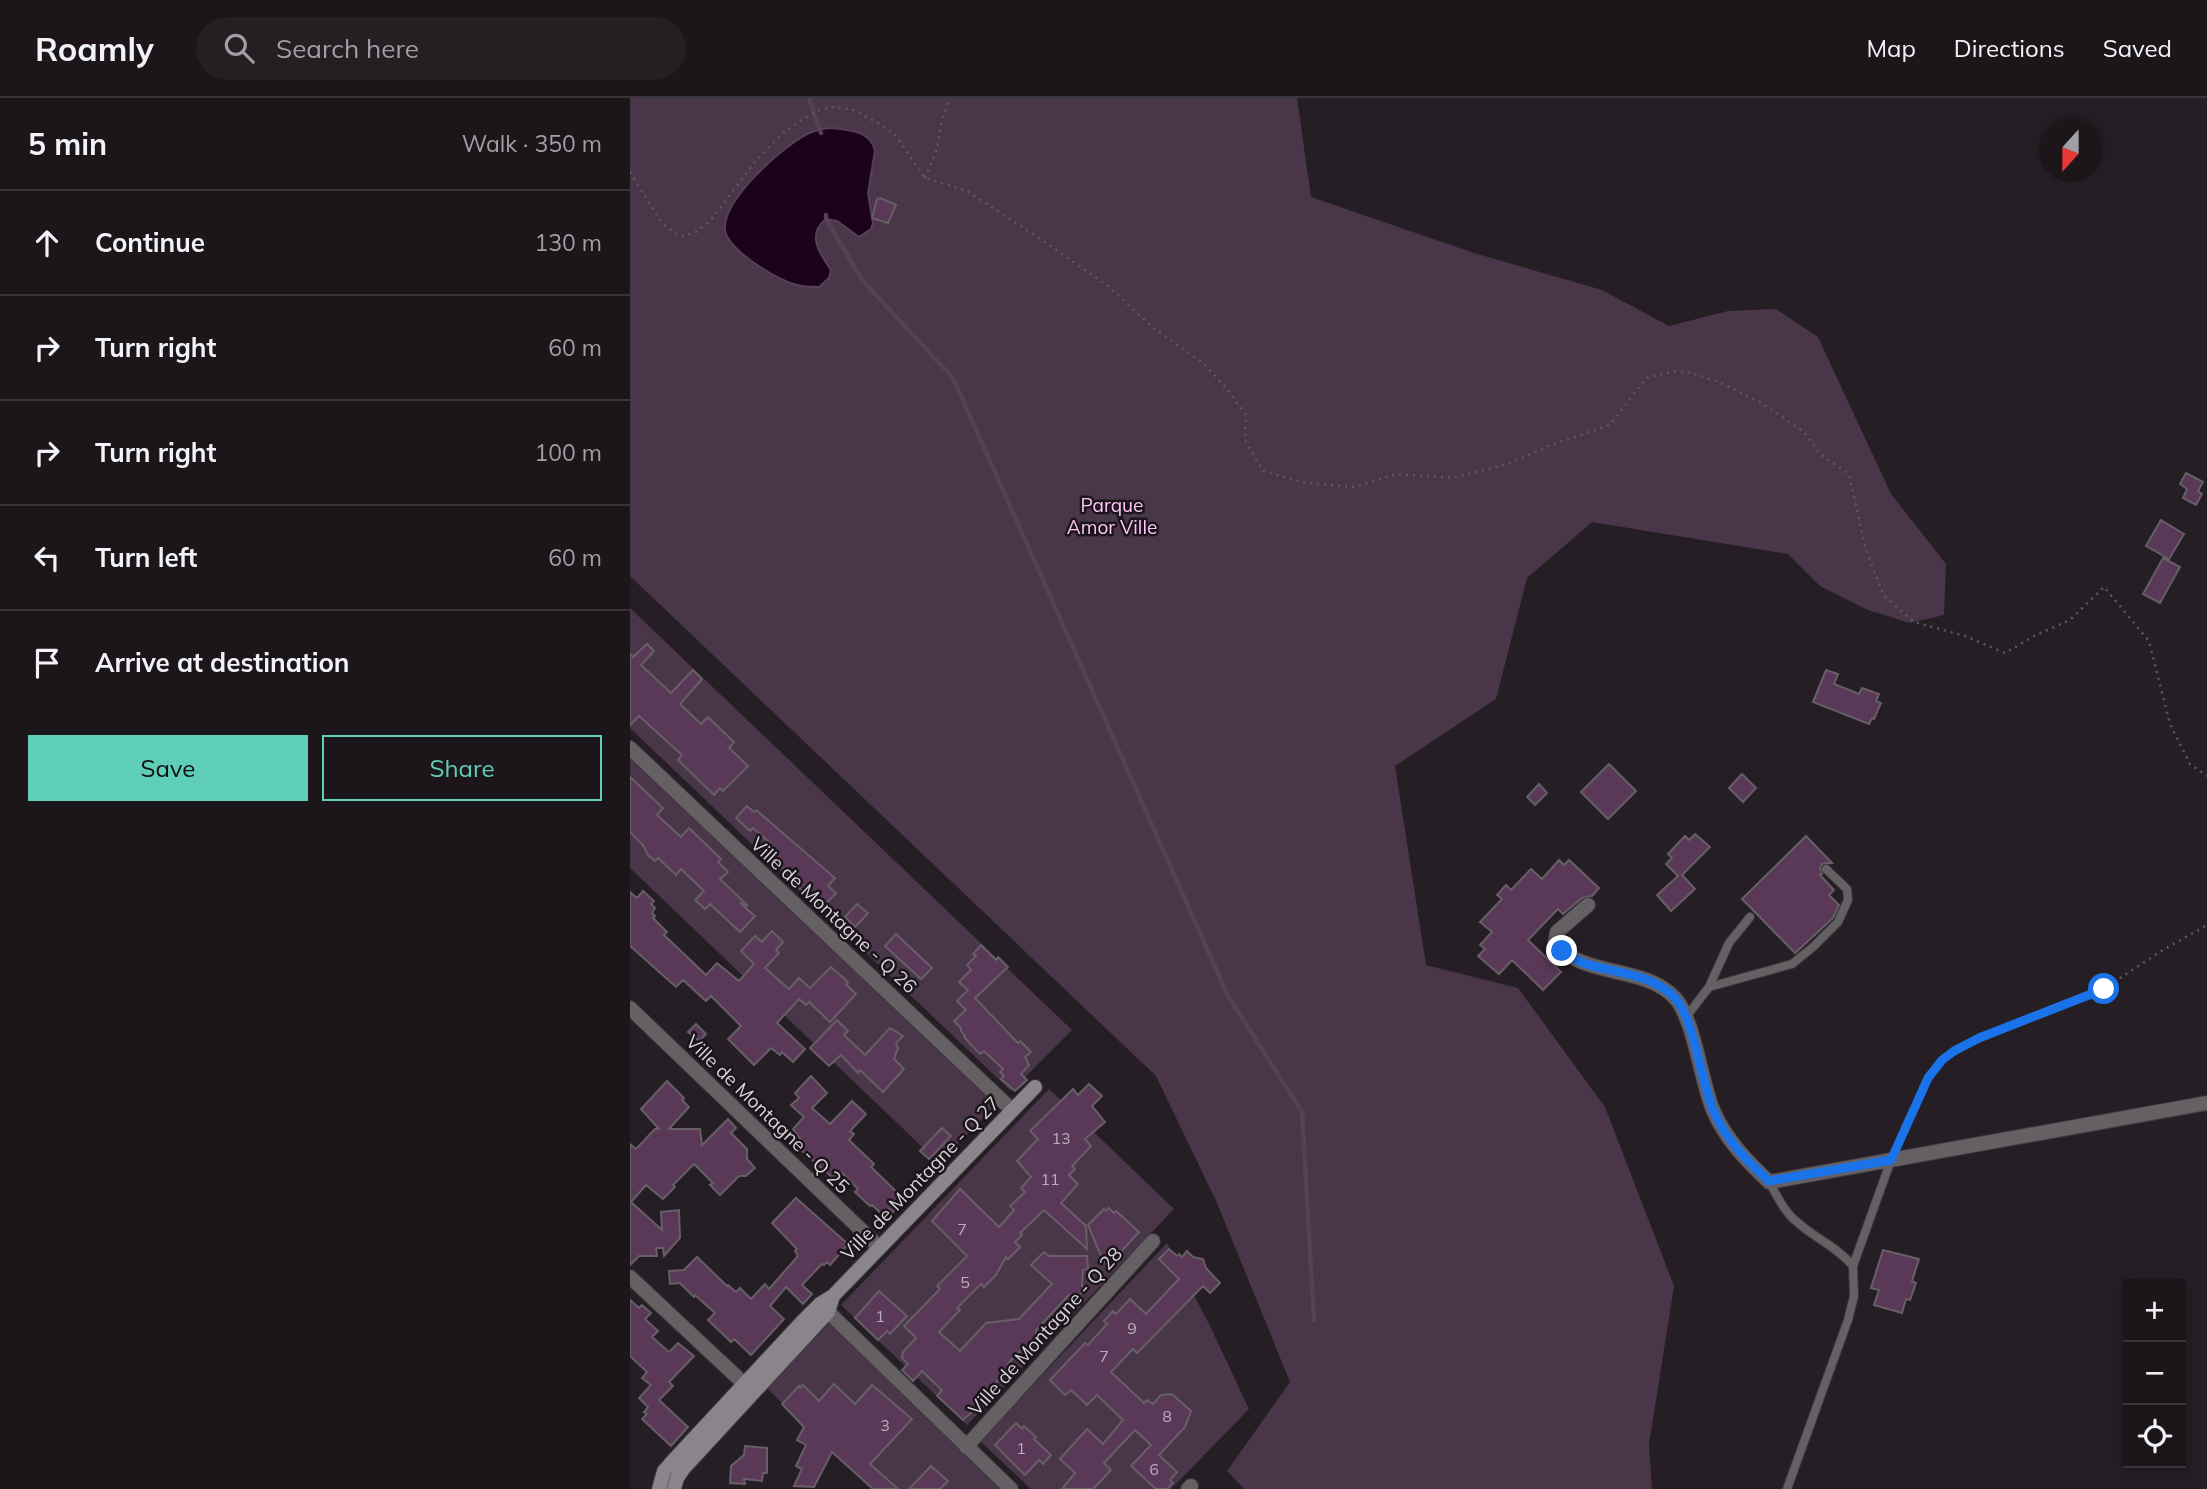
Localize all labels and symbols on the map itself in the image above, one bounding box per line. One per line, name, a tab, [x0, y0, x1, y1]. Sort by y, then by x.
north arrow	[2039, 119, 2102, 182]
park label: Parque Amor Ville	[1067, 493, 1157, 539]
street label: Ville de Montagne - Q 26	[746, 832, 922, 998]
route end	[1546, 935, 1577, 966]
route start	[2088, 973, 2119, 1004]
street label: Ville de Montagne - Q 25	[681, 1029, 855, 1199]
street label: Ville de Montagne - Q 27	[836, 1091, 1004, 1265]
house number: 13	[1051, 1128, 1071, 1148]
house number: 11	[1040, 1169, 1060, 1189]
house number: 7	[957, 1219, 967, 1239]
street label: Ville de Montagne - Q 28	[963, 1242, 1127, 1420]
house number: 5	[960, 1272, 970, 1292]
house number: 1	[875, 1306, 885, 1326]
house number: 9	[1127, 1318, 1137, 1338]
house number: 7	[1099, 1346, 1109, 1366]
house number: 8	[1162, 1406, 1172, 1426]
house number: 3	[880, 1415, 890, 1435]
house number: 1	[1016, 1438, 1026, 1458]
house number: 6	[1149, 1459, 1159, 1479]

